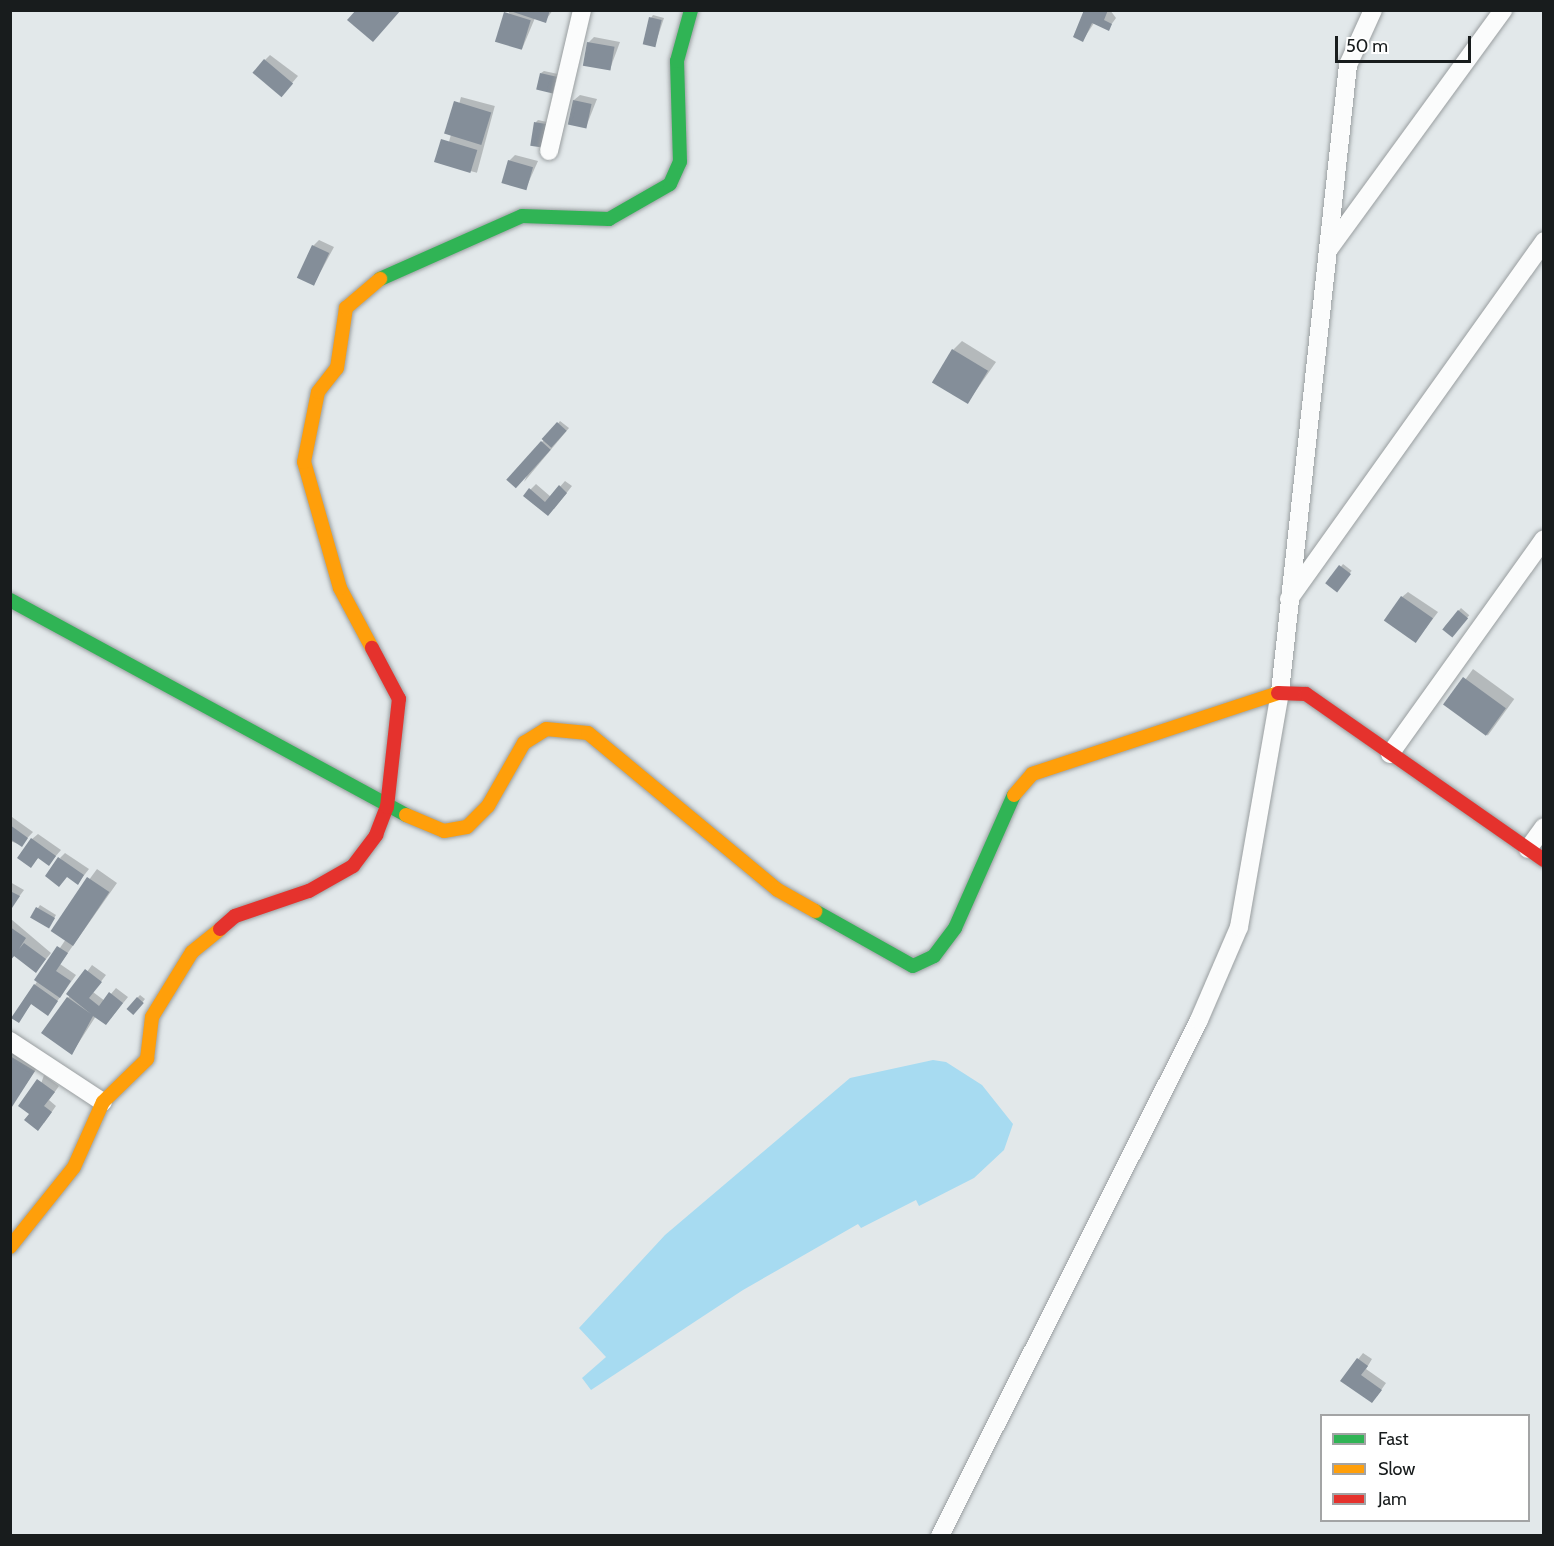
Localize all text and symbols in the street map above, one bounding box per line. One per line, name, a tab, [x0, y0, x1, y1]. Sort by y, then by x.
scale bar	[1338, 24, 1474, 62]
text: 50 m	[1346, 35, 1388, 57]
legend	[1320, 1414, 1530, 1522]
text: Fast	[1378, 1428, 1409, 1450]
text: Slow	[1378, 1458, 1415, 1480]
text: Jam	[1378, 1488, 1407, 1510]

